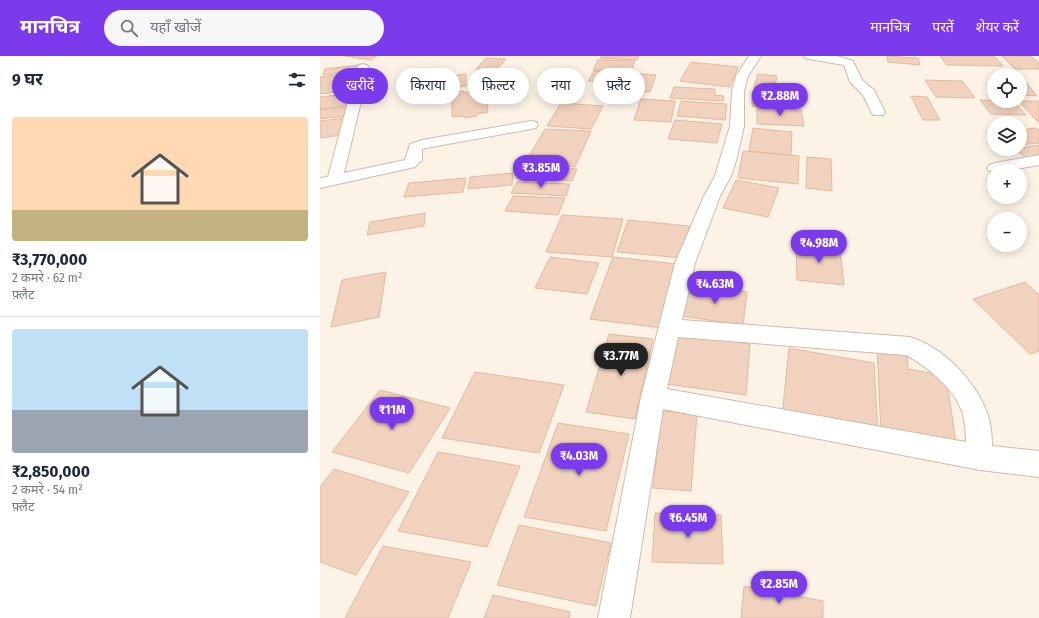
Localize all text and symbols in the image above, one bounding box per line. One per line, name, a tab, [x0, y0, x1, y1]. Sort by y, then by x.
search box	[104, 10, 384, 46]
text: मानचित्र	[20, 15, 80, 38]
icon: search	[118, 17, 140, 39]
text: यहाँ खोजें	[150, 18, 201, 36]
text: मानचित्र	[870, 19, 910, 36]
text: परतें	[932, 19, 954, 36]
text: शेयर करें	[976, 19, 1019, 36]
chip: खरीदें	[332, 68, 388, 104]
chip: किराया	[396, 68, 460, 104]
chip: फ़िल्टर	[468, 68, 529, 104]
chip: नया	[537, 68, 585, 104]
chip: फ़्लैट	[593, 68, 645, 104]
map controls	[987, 68, 1027, 252]
button: locate	[987, 68, 1027, 108]
text: 9 घर	[12, 69, 43, 90]
icon: filters	[286, 69, 308, 91]
pin: ₹2.88M	[747, 83, 813, 117]
text: ₹2.88M	[761, 88, 799, 103]
button: layers	[987, 116, 1027, 156]
icon: home	[124, 143, 196, 215]
pin: ₹3.85M	[508, 155, 574, 189]
text: ₹3.85M	[522, 160, 560, 175]
button: +	[987, 164, 1027, 204]
button: −	[987, 212, 1027, 252]
pin: ₹4.98M	[786, 230, 852, 264]
text: ₹4.98M	[800, 235, 838, 250]
text: ₹3,770,000	[12, 249, 87, 270]
text: 2 कमरे · 62 m²	[12, 270, 83, 285]
pin: ₹4.63M	[682, 271, 748, 305]
text: ₹4.63M	[696, 276, 734, 291]
text: फ़्लैट	[12, 287, 35, 302]
pin: ₹3.77M	[588, 343, 654, 377]
text: ₹3.77M	[603, 348, 639, 363]
icon: home	[124, 355, 196, 427]
pin: ₹11M	[368, 397, 416, 431]
text: ₹11M	[379, 402, 405, 417]
pin: ₹4.03M	[546, 443, 612, 477]
text: ₹4.03M	[560, 448, 598, 463]
text: ₹2,850,000	[12, 461, 90, 482]
text: 2 कमरे · 54 m²	[12, 482, 83, 497]
text: फ़्लैट	[12, 499, 35, 514]
pin: ₹6.45M	[655, 505, 721, 539]
text: ₹6.45M	[669, 510, 707, 525]
pin: ₹2.85M	[746, 571, 812, 605]
text: ₹2.85M	[760, 576, 798, 591]

